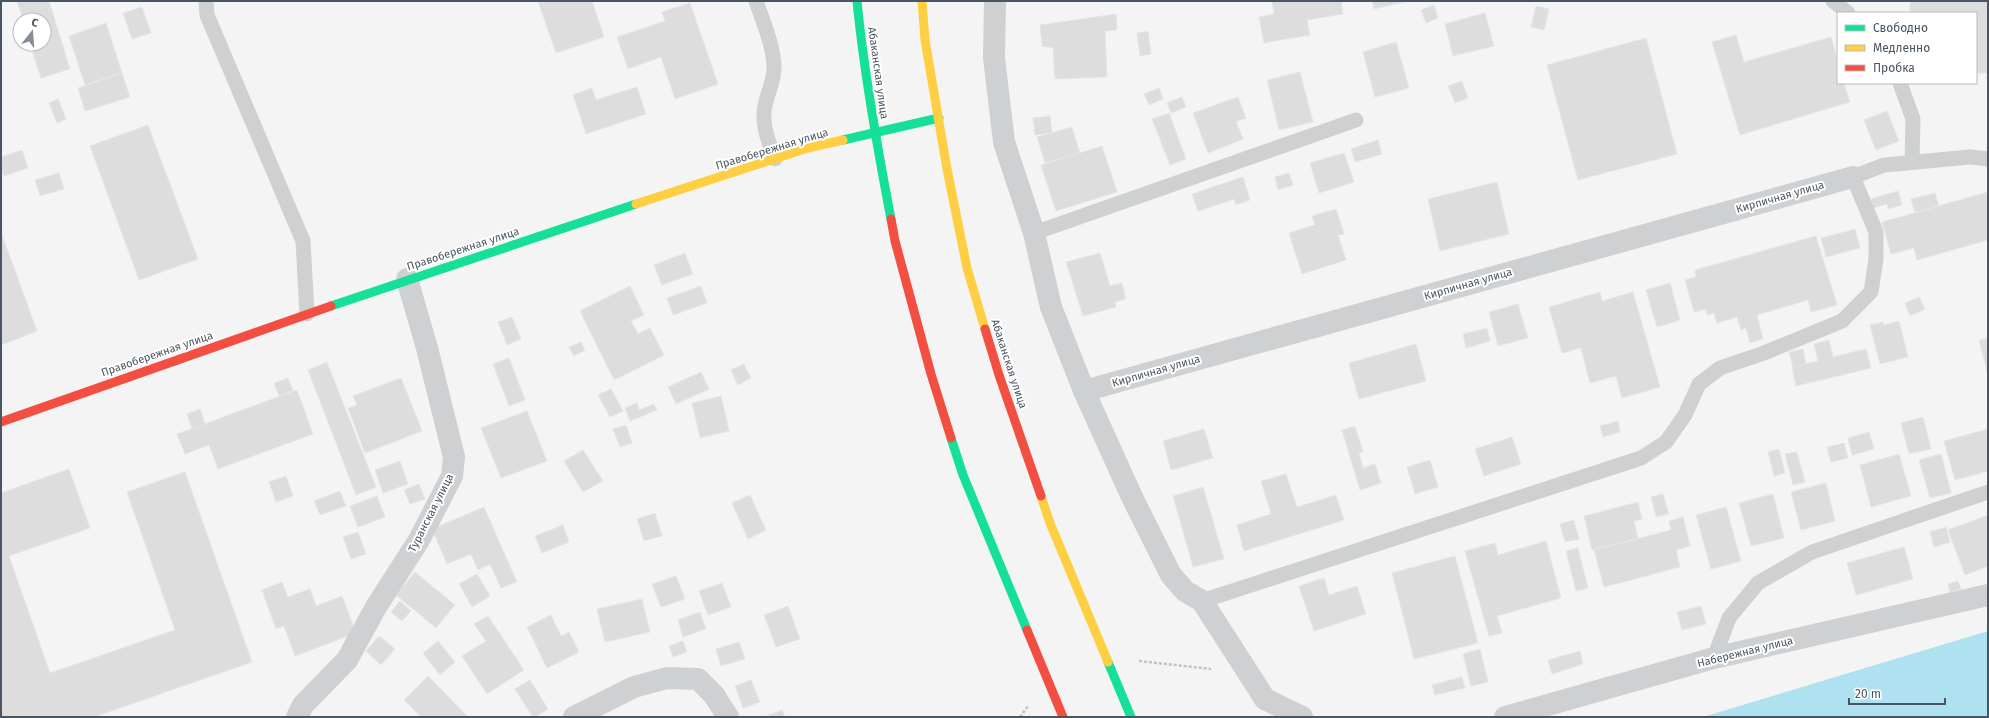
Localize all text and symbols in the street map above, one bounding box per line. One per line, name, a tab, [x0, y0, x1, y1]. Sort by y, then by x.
north arrow	[12, 12, 52, 52]
legend	[1837, 12, 1977, 84]
text: С	[30, 16, 40, 30]
text: Свободно	[1873, 21, 1928, 35]
street label: Абаканская улица	[865, 26, 891, 120]
text: Медленно	[1873, 41, 1930, 55]
text: Пробка	[1873, 61, 1915, 75]
street label: Правобережная улица	[714, 126, 830, 172]
street label: Кирпичная улица	[1735, 178, 1825, 216]
street label: Правобережная улица	[405, 225, 521, 273]
street label: Кирпичная улица	[1423, 265, 1513, 303]
street label: Абаканская улица	[988, 318, 1030, 410]
street label: Правобережная улица	[99, 329, 215, 379]
street label: Кирпичная улица	[1111, 352, 1201, 390]
street label: Туранская улица	[406, 472, 456, 554]
street label: Набережная улица	[1696, 634, 1794, 670]
scale bar	[1849, 680, 1945, 706]
text: 20 m	[1855, 687, 1881, 701]

